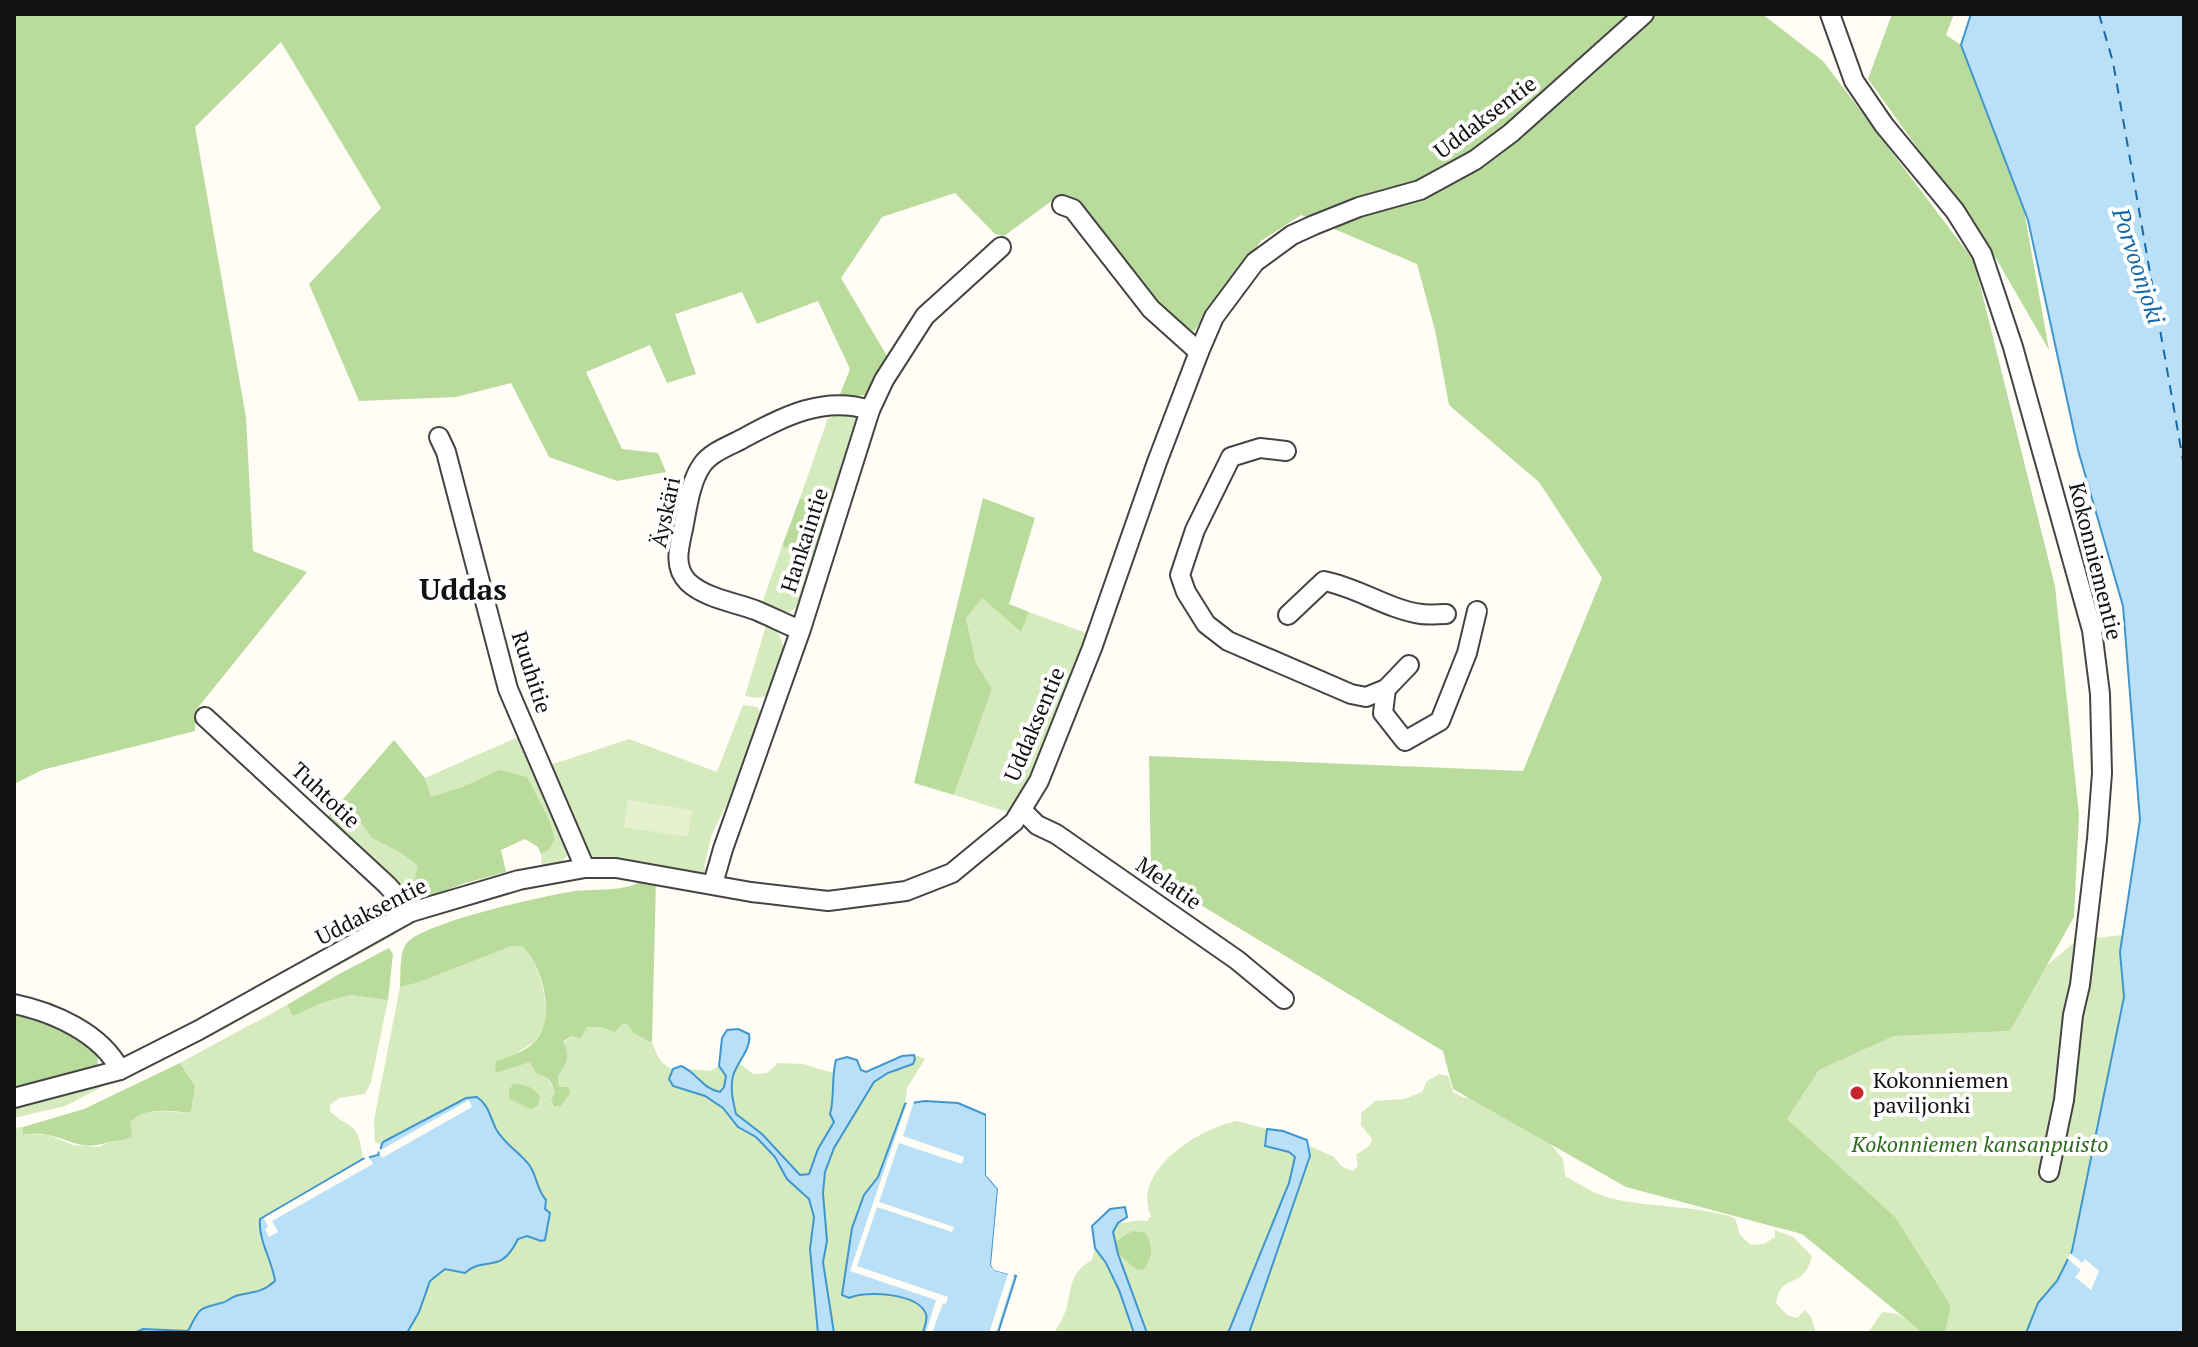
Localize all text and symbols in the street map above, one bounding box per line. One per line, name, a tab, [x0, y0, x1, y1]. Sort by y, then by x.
street label: Uddaksentie	[1428, 69, 1542, 165]
water label: Porvoonjoki	[2105, 203, 2173, 328]
street label: Äyskäri	[643, 474, 686, 550]
street label: Kokonniementie	[2063, 479, 2130, 643]
street label: Hankaintie	[773, 484, 834, 596]
district label: Uddas	[419, 569, 507, 609]
street label: Ruuhitie	[506, 627, 559, 717]
street label: Uddaksentie	[997, 662, 1071, 785]
street label: Tuhtotie	[286, 755, 367, 834]
street label: Melatie	[1131, 850, 1208, 916]
street label: Uddaksentie	[310, 870, 431, 951]
place label: Kokonniemen paviljonki	[1873, 1065, 2009, 1119]
marker: Kokonniemen paviljonki	[1848, 1084, 1866, 1102]
park label: Kokonniemen kansanpuisto	[1851, 1129, 2108, 1158]

